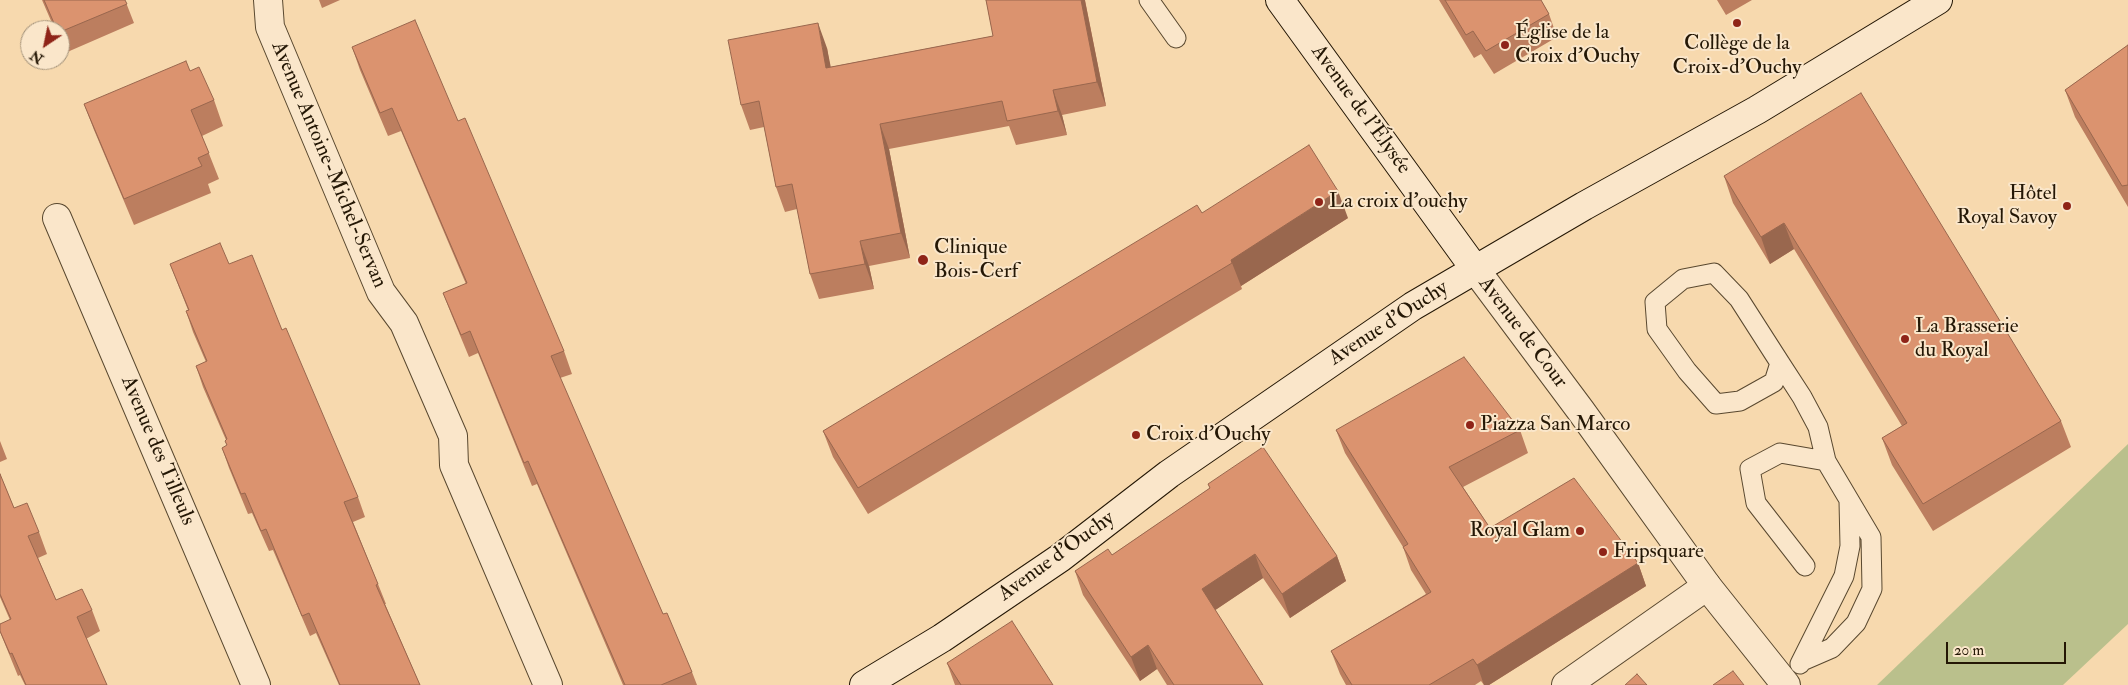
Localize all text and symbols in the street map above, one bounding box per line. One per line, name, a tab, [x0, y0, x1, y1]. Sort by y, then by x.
marker: Collège de la Croix-d'Ouchy	[1731, 17, 1743, 29]
north arrow	[20, 20, 70, 70]
place label: Église de la Croix d’Ouchy	[1515, 20, 1639, 70]
place label: Collège de la Croix-d'Ouchy	[1673, 31, 1801, 81]
street label: Avenue Antoine-Michel-Servan	[265, 38, 391, 292]
marker: Église de la Croix d’Ouchy	[1499, 39, 1511, 51]
street label: Avenue de l'Élysée	[1305, 40, 1415, 180]
text: N	[27, 46, 47, 68]
place label: Hôtel Royal Savoy	[1956, 181, 2057, 231]
place label: La croix d'ouchy	[1329, 189, 1467, 215]
marker: La croix d'ouchy	[1313, 196, 1325, 208]
marker: Hôtel Royal Savoy	[2061, 200, 2073, 212]
place label: Clinique Bois-Cerf	[934, 235, 1018, 285]
marker: Clinique Bois-Cerf	[916, 253, 930, 267]
street label: Avenue de Cour	[1472, 272, 1572, 394]
street label: Avenue d'Ouchy	[1325, 276, 1453, 372]
place label: La Brasserie du Royal	[1915, 314, 2019, 364]
marker: La Brasserie du Royal	[1899, 333, 1911, 345]
street label: Avenue des Tilleuls	[114, 373, 200, 529]
place label: Piazza San Marco	[1480, 412, 1630, 438]
marker: Piazza San Marco	[1464, 419, 1476, 431]
place label: Croix d'Ouchy	[1146, 422, 1270, 448]
marker: Croix d'Ouchy	[1130, 429, 1142, 441]
street label: Avenue d'Ouchy	[994, 506, 1120, 608]
place label: Royal Glam	[1470, 518, 1570, 544]
marker: Royal Glam	[1574, 525, 1586, 537]
place label: Fripsquare	[1613, 539, 1704, 565]
marker: Fripsquare	[1597, 546, 1609, 558]
scale bar	[1948, 632, 2068, 664]
text: 20 m	[1954, 641, 1984, 660]

